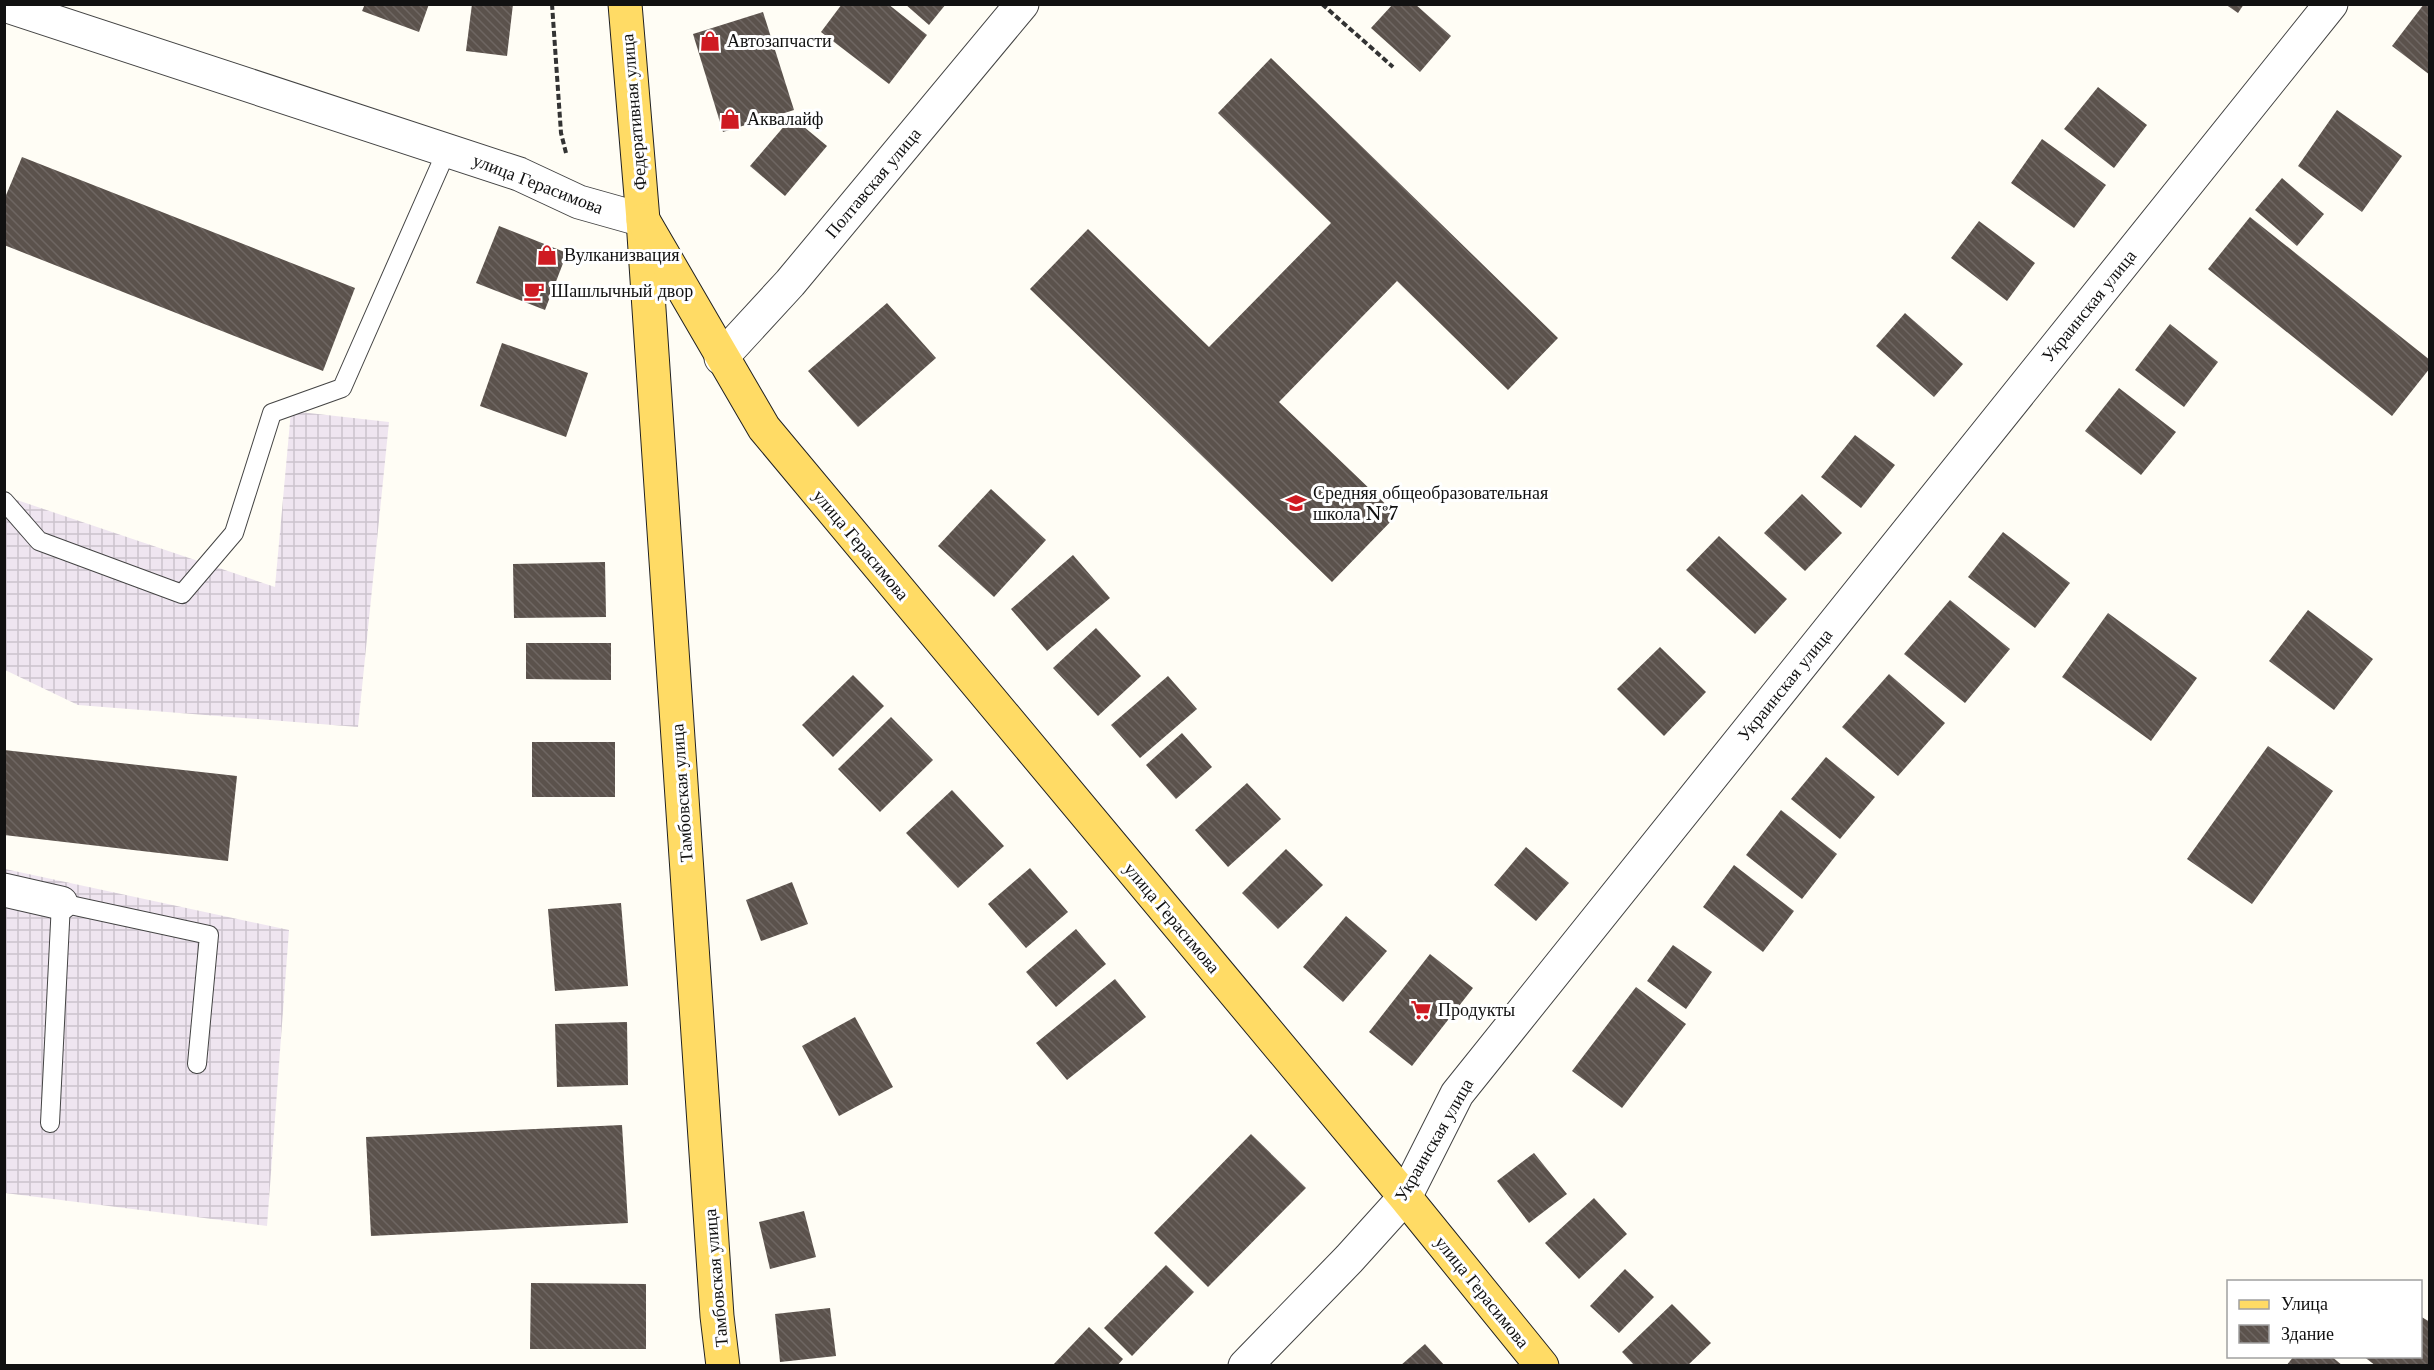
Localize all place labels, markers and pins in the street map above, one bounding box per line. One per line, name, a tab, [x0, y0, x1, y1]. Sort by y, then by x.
shop icon: Автозапчасти	[698, 29, 722, 53]
place label: Автозапчасти	[727, 30, 832, 52]
shop icon: Аквалайф	[718, 107, 742, 131]
place label: Аквалайф	[747, 108, 823, 130]
shop icon: Вулканизвация	[535, 243, 559, 267]
place label: Вулканизвация	[564, 244, 680, 266]
cafe icon: Шашлычный двор	[522, 279, 546, 303]
place label: Шашлычный двор	[551, 280, 693, 302]
place label: Средняя общеобразовательная школа №7	[1313, 482, 1548, 525]
school or university icon: Средняя общеобразовательная школа №7	[1284, 491, 1308, 515]
supermarket icon: Продукты	[1409, 998, 1433, 1022]
place label: Продукты	[1438, 999, 1515, 1021]

